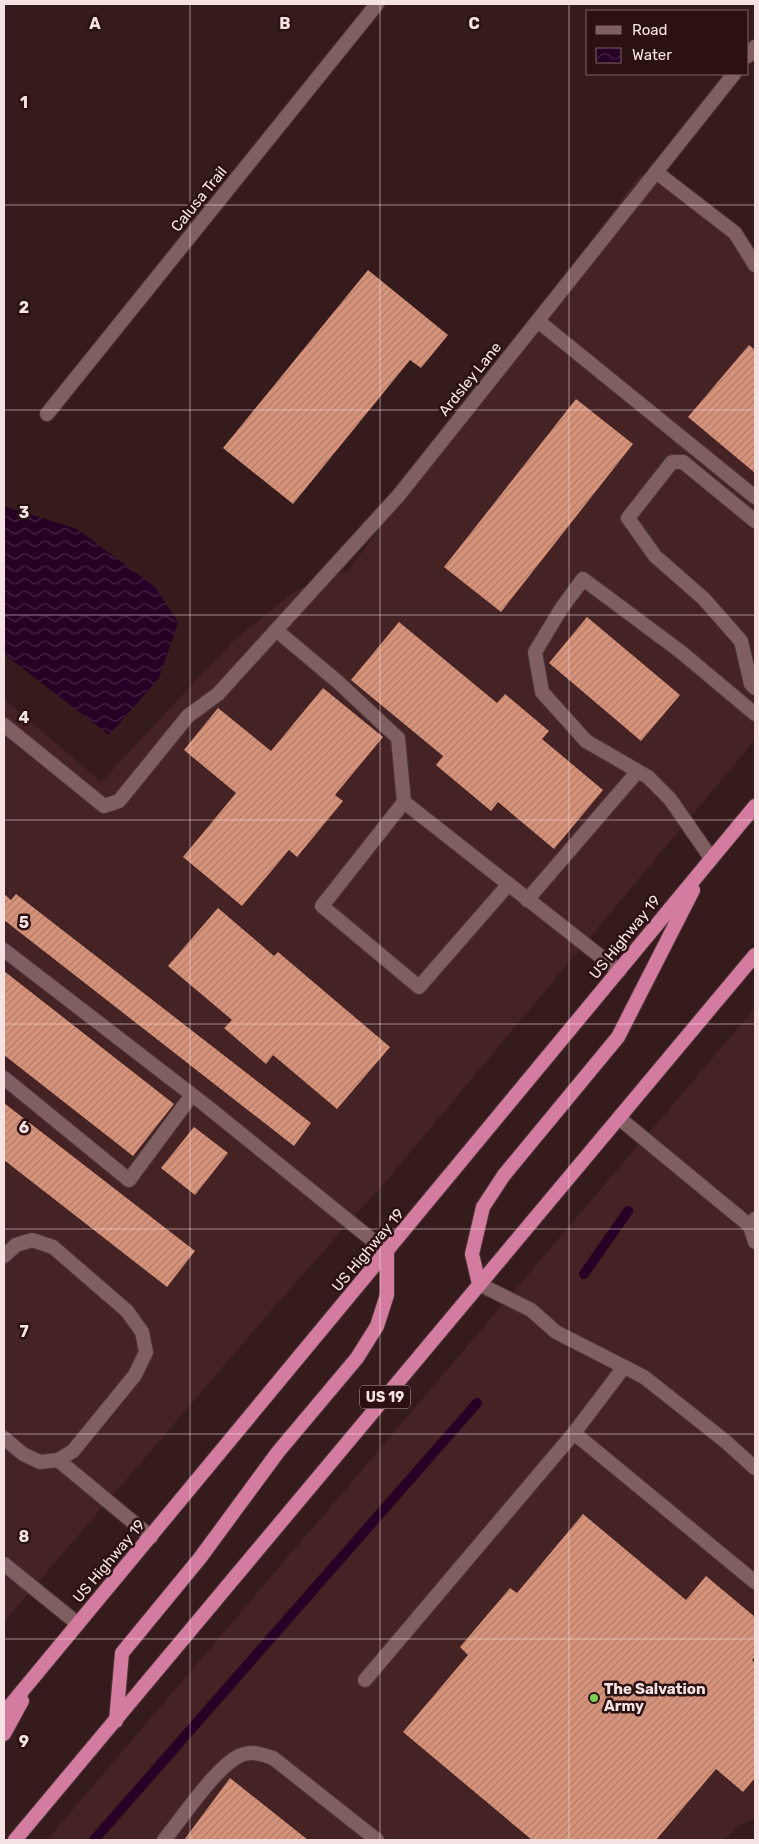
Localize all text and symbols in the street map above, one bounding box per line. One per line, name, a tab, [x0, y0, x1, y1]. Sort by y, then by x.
legend	[586, 10, 749, 75]
text: A	[89, 14, 101, 33]
text: B	[279, 14, 291, 33]
text: C	[468, 14, 480, 33]
text: Road	[632, 21, 668, 39]
text: Water	[632, 46, 672, 64]
text: 1	[20, 93, 28, 112]
street label: Calusa Trail	[167, 163, 231, 235]
text: 2	[19, 298, 29, 317]
street label: Ardsley Lane	[435, 338, 505, 420]
text: 3	[19, 503, 29, 522]
text: 4	[19, 708, 30, 727]
street label: US Highway 19	[586, 891, 664, 983]
text: 5	[19, 913, 29, 932]
text: 6	[19, 1118, 29, 1137]
street label: US Highway 19	[328, 1205, 408, 1295]
text: 7	[19, 1322, 29, 1341]
road number: US 19	[360, 1385, 410, 1408]
street label: US Highway 19	[69, 1516, 149, 1606]
text: 8	[19, 1527, 30, 1546]
place label: The Salvation Army	[604, 1680, 706, 1715]
marker: The Salvation Army	[588, 1692, 600, 1704]
text: 9	[19, 1732, 29, 1751]

